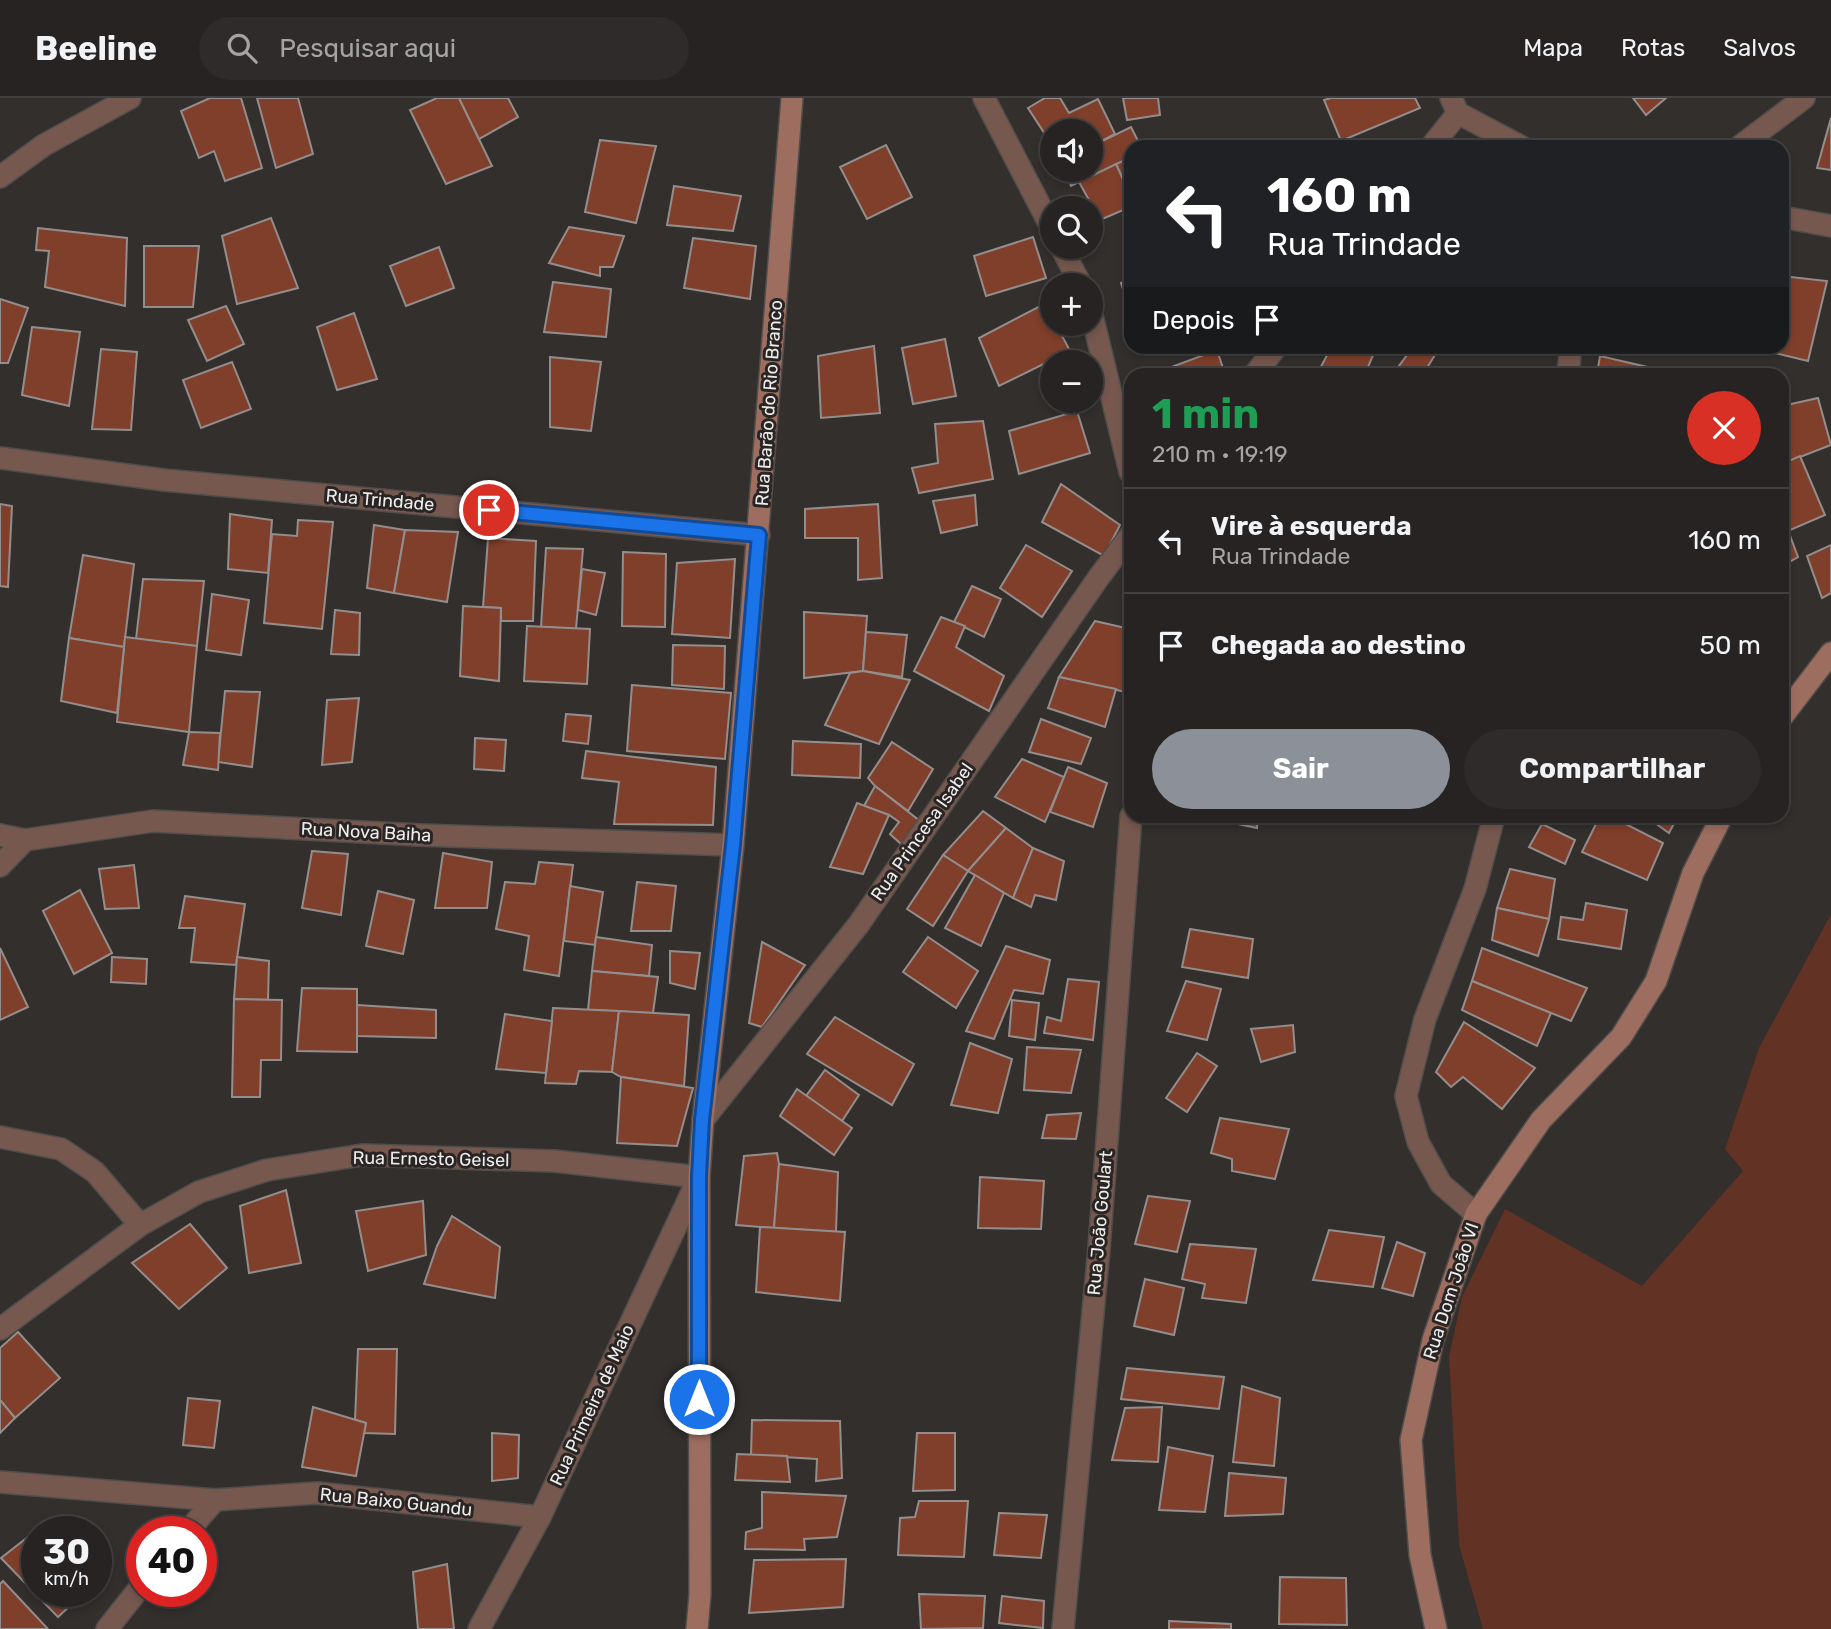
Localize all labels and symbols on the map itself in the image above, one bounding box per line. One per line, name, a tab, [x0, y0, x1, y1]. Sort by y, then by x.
street label: Rua Barão do Rio Branco	[751, 299, 787, 507]
pin	[459, 480, 519, 540]
street label: Rua Trindade	[325, 484, 435, 516]
street label: Rua Princesa Isabel	[866, 759, 978, 905]
street label: Rua Nova Baiha	[300, 818, 432, 846]
street label: Rua Ernesto Geisel	[352, 1147, 510, 1171]
street label: Rua João Goulart	[1083, 1150, 1117, 1296]
street label: Rua Dom João VI	[1418, 1220, 1484, 1362]
street label: Rua Primeira de Maio	[545, 1321, 639, 1489]
position arrow	[662, 1362, 736, 1436]
street label: Rua Baixo Guandu	[319, 1483, 473, 1521]
speed limit sign: 40	[126, 1516, 217, 1607]

